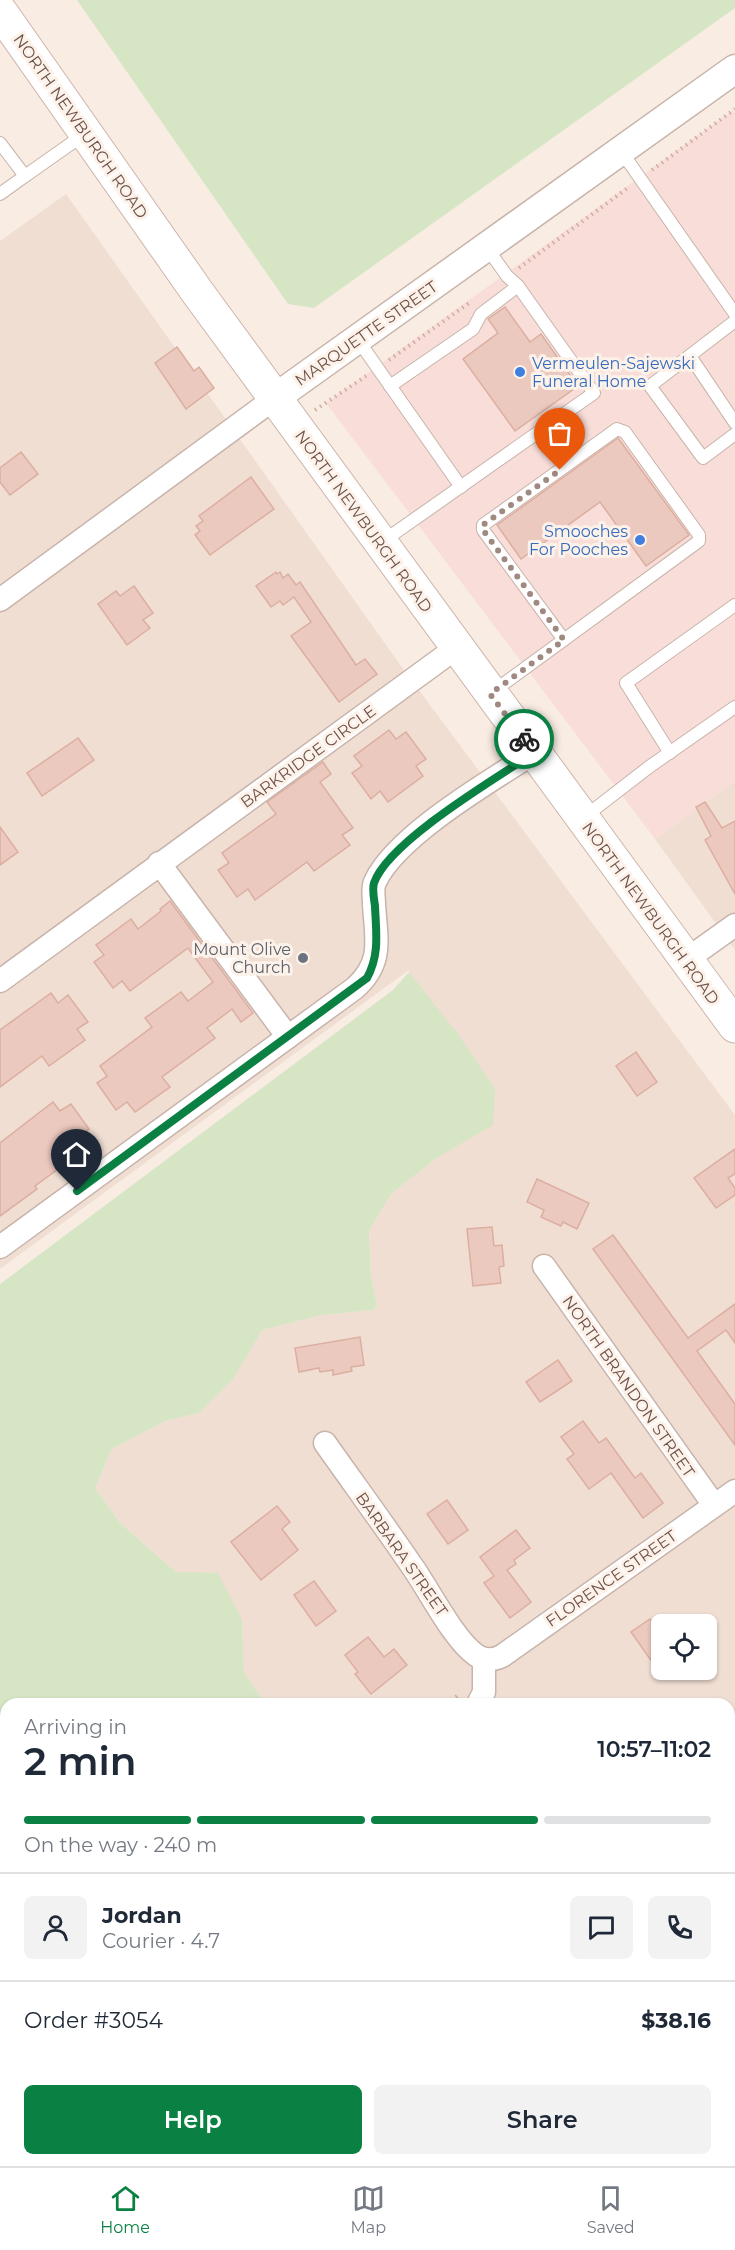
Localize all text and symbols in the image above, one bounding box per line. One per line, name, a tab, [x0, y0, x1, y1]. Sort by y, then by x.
street label: NORTH NEWBURGH ROAD	[10, 30, 152, 222]
street label: MARQUETTE STREET	[291, 277, 442, 390]
place label: Vermeulen-Sajewski Funeral Home	[532, 354, 695, 391]
marker: Vermeulen-Sajewski Funeral Home	[513, 365, 527, 379]
pin	[534, 408, 585, 470]
icon: bag	[543, 417, 576, 450]
street label: NORTH NEWBURGH ROAD	[291, 426, 436, 616]
place label: Smooches For Pooches	[529, 522, 628, 559]
marker: Smooches For Pooches	[633, 533, 647, 547]
street label: BARKRIDGE CIRCLE	[237, 701, 380, 812]
courier	[494, 709, 554, 769]
icon: bike	[508, 723, 541, 756]
street label: NORTH NEWBURGH ROAD	[578, 818, 723, 1008]
place label: Mount Olive Church	[193, 940, 291, 977]
marker: Mount Olive Church	[296, 951, 310, 965]
pin	[51, 1129, 102, 1191]
icon: home	[60, 1138, 93, 1171]
street label: NORTH BRANDON STREET	[559, 1292, 699, 1481]
street label: BARBARA STREET	[352, 1489, 452, 1621]
street label: FLORENCE STREET	[542, 1526, 681, 1631]
map controls	[651, 1614, 717, 1680]
button: locate	[651, 1614, 717, 1680]
text: Arriving in	[24, 1715, 127, 1739]
text: 10:57–11:02	[597, 1736, 711, 1763]
text: 2 min	[24, 1737, 137, 1785]
text: On the way · 240 m	[24, 1833, 217, 1857]
button: person	[24, 1896, 87, 1959]
button: chat	[570, 1896, 633, 1959]
button: phone	[648, 1896, 711, 1959]
text: Jordan	[102, 1902, 182, 1929]
text: Courier · 4.7	[102, 1929, 220, 1953]
text: Order #3054	[24, 2007, 163, 2034]
text: $38.16	[641, 2007, 711, 2034]
button: Help	[24, 2085, 362, 2154]
button: Share	[374, 2085, 711, 2154]
tab: Home	[100, 2182, 150, 2237]
tab: Map	[351, 2182, 386, 2237]
tab: Saved	[587, 2182, 635, 2237]

